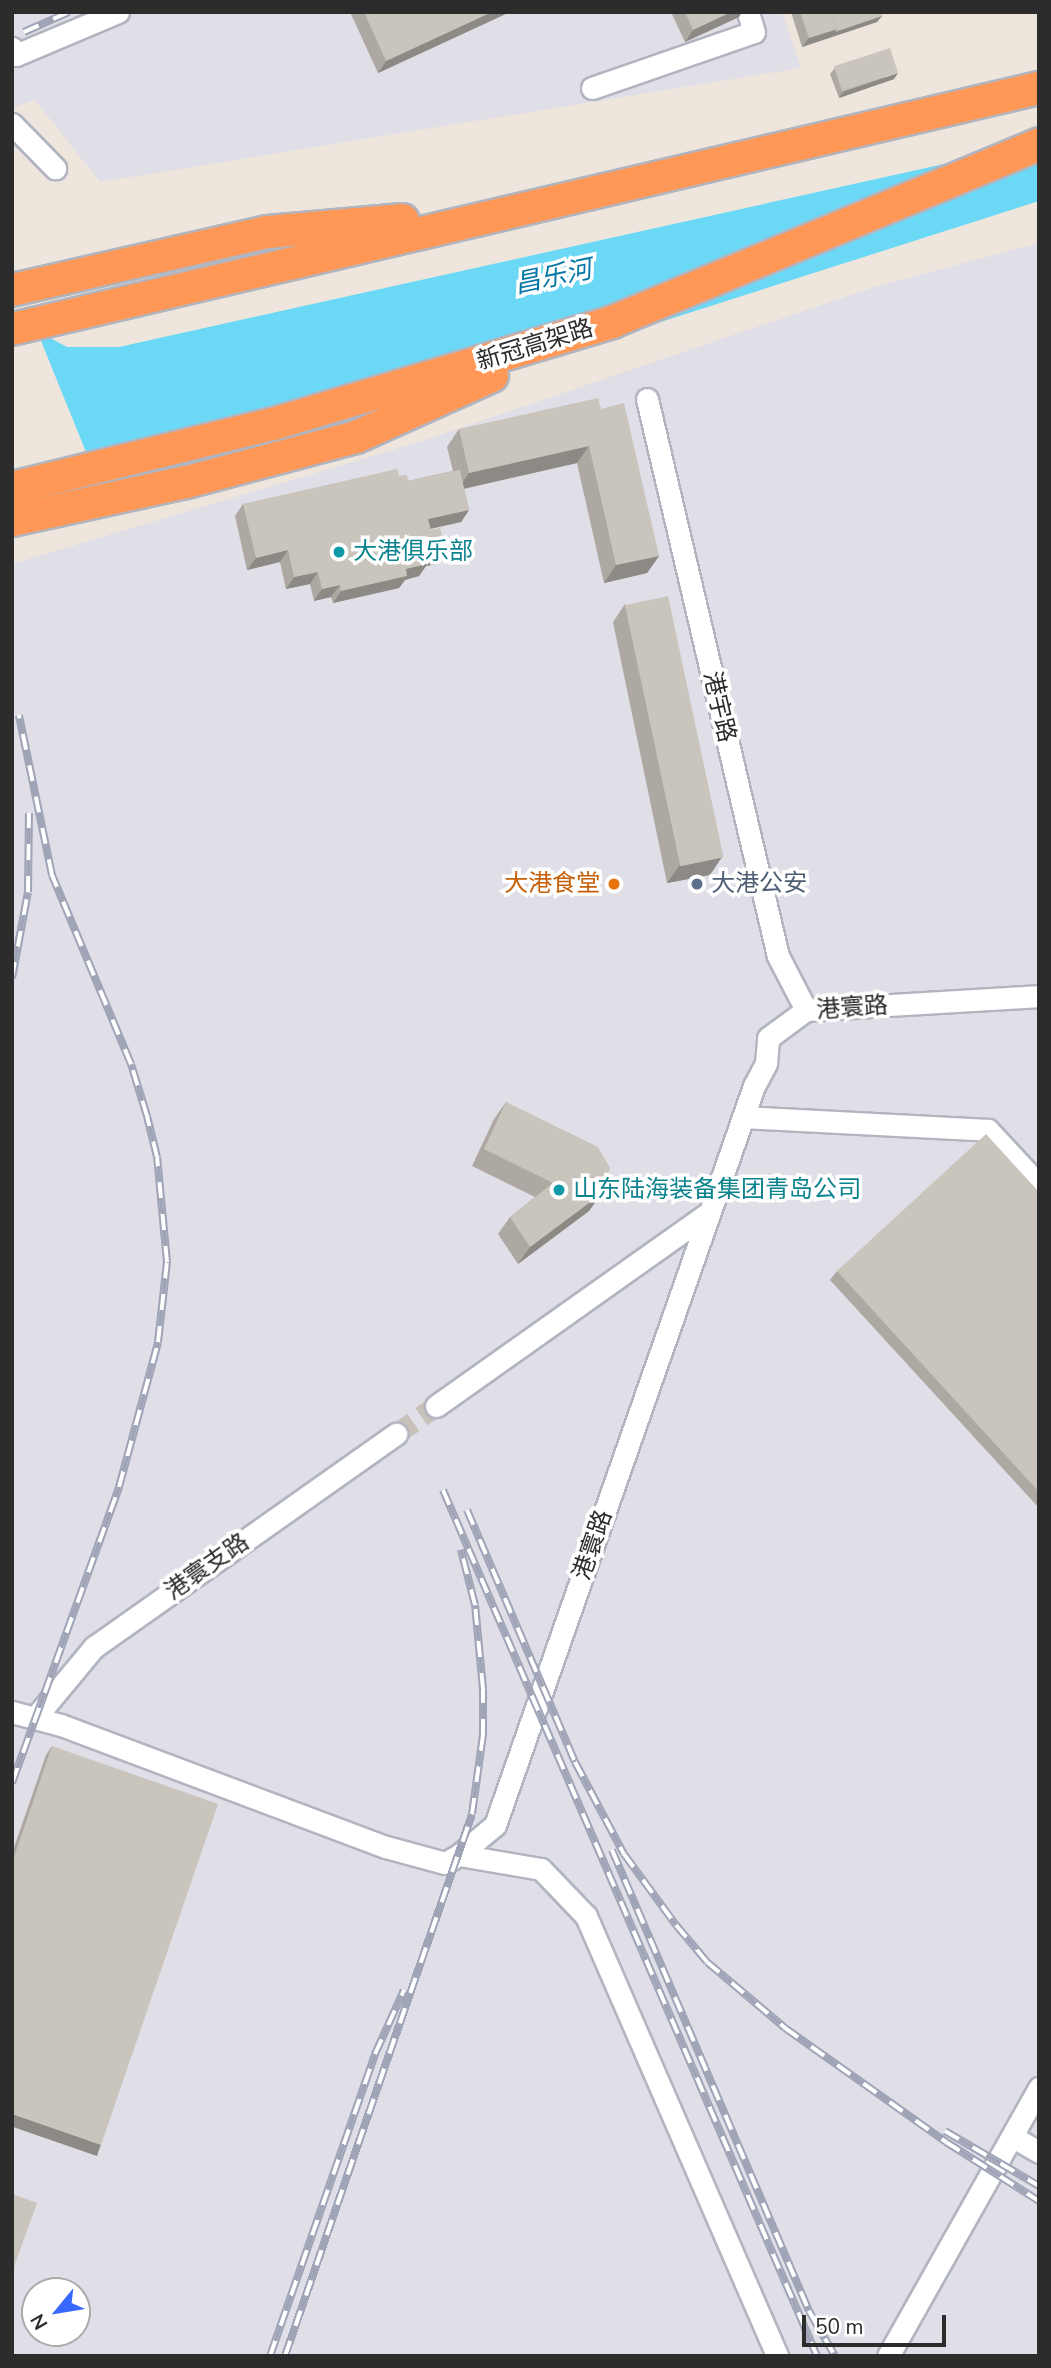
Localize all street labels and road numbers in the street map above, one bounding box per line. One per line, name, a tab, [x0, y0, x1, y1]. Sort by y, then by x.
street label: 新冠高架路	[473, 314, 597, 376]
street label: 港宇路	[697, 669, 741, 745]
street label: 港寰路	[815, 991, 889, 1025]
street label: 港寰路	[568, 1506, 618, 1584]
street label: 港寰支路	[159, 1528, 255, 1606]

